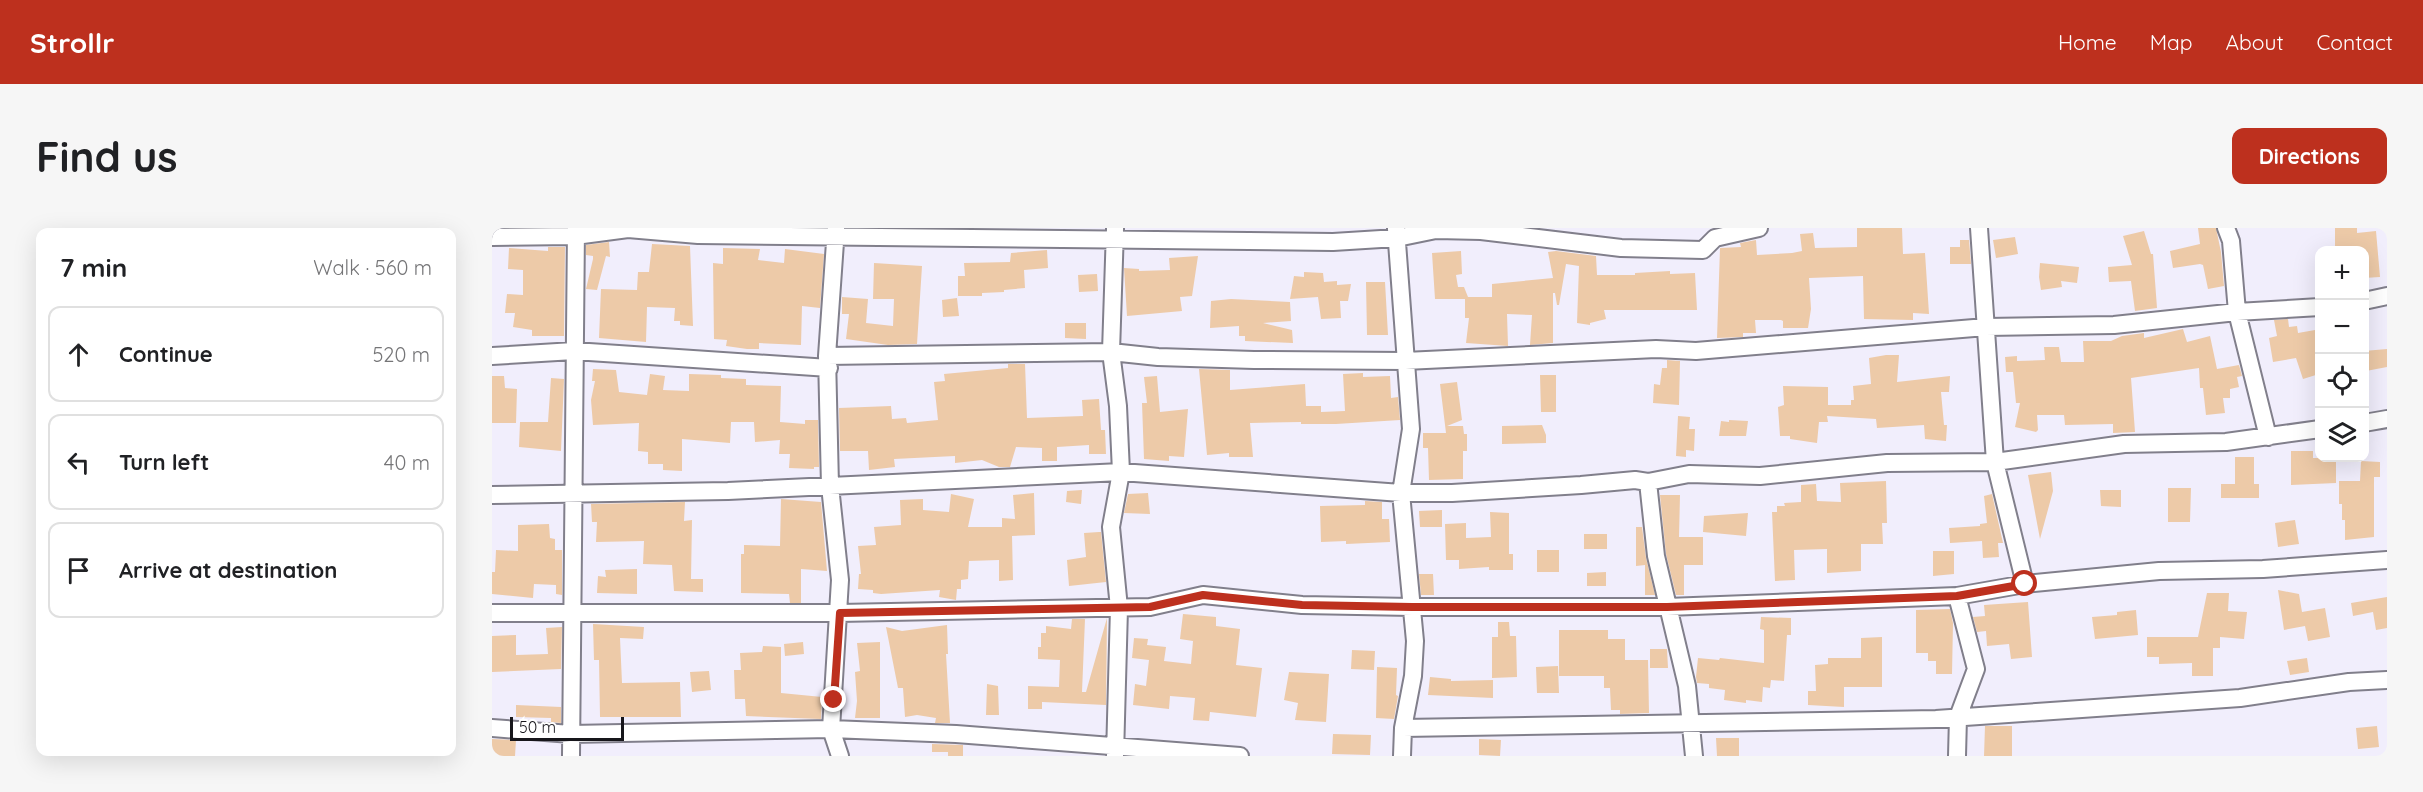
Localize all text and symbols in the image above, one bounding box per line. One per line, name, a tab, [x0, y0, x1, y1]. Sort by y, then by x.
text: Strollr	[30, 25, 114, 60]
text: Home	[2058, 29, 2117, 55]
text: Map	[2150, 29, 2193, 55]
text: About	[2226, 29, 2284, 55]
text: Contact	[2317, 29, 2393, 55]
button: Directions	[2232, 128, 2387, 184]
text: Find us	[36, 130, 178, 183]
map controls	[2315, 246, 2369, 462]
button: +	[2315, 246, 2369, 300]
text: 7 min	[60, 251, 127, 284]
text: Walk · 560 m	[313, 255, 432, 280]
button: −	[2315, 300, 2369, 354]
icon: ahead	[62, 338, 95, 371]
text: Continue	[119, 340, 213, 368]
text: 520 m	[372, 342, 430, 367]
button: locate	[2315, 354, 2369, 408]
button: layers	[2315, 408, 2369, 462]
icon: left	[62, 446, 95, 479]
text: Turn left	[119, 448, 209, 476]
text: 40 m	[384, 450, 430, 475]
icon: arrive	[62, 554, 95, 587]
text: Arrive at destination	[119, 556, 337, 584]
route start	[2011, 570, 2037, 596]
route end	[820, 686, 846, 712]
scale bar	[510, 714, 624, 742]
text: 50 m	[519, 717, 556, 737]

